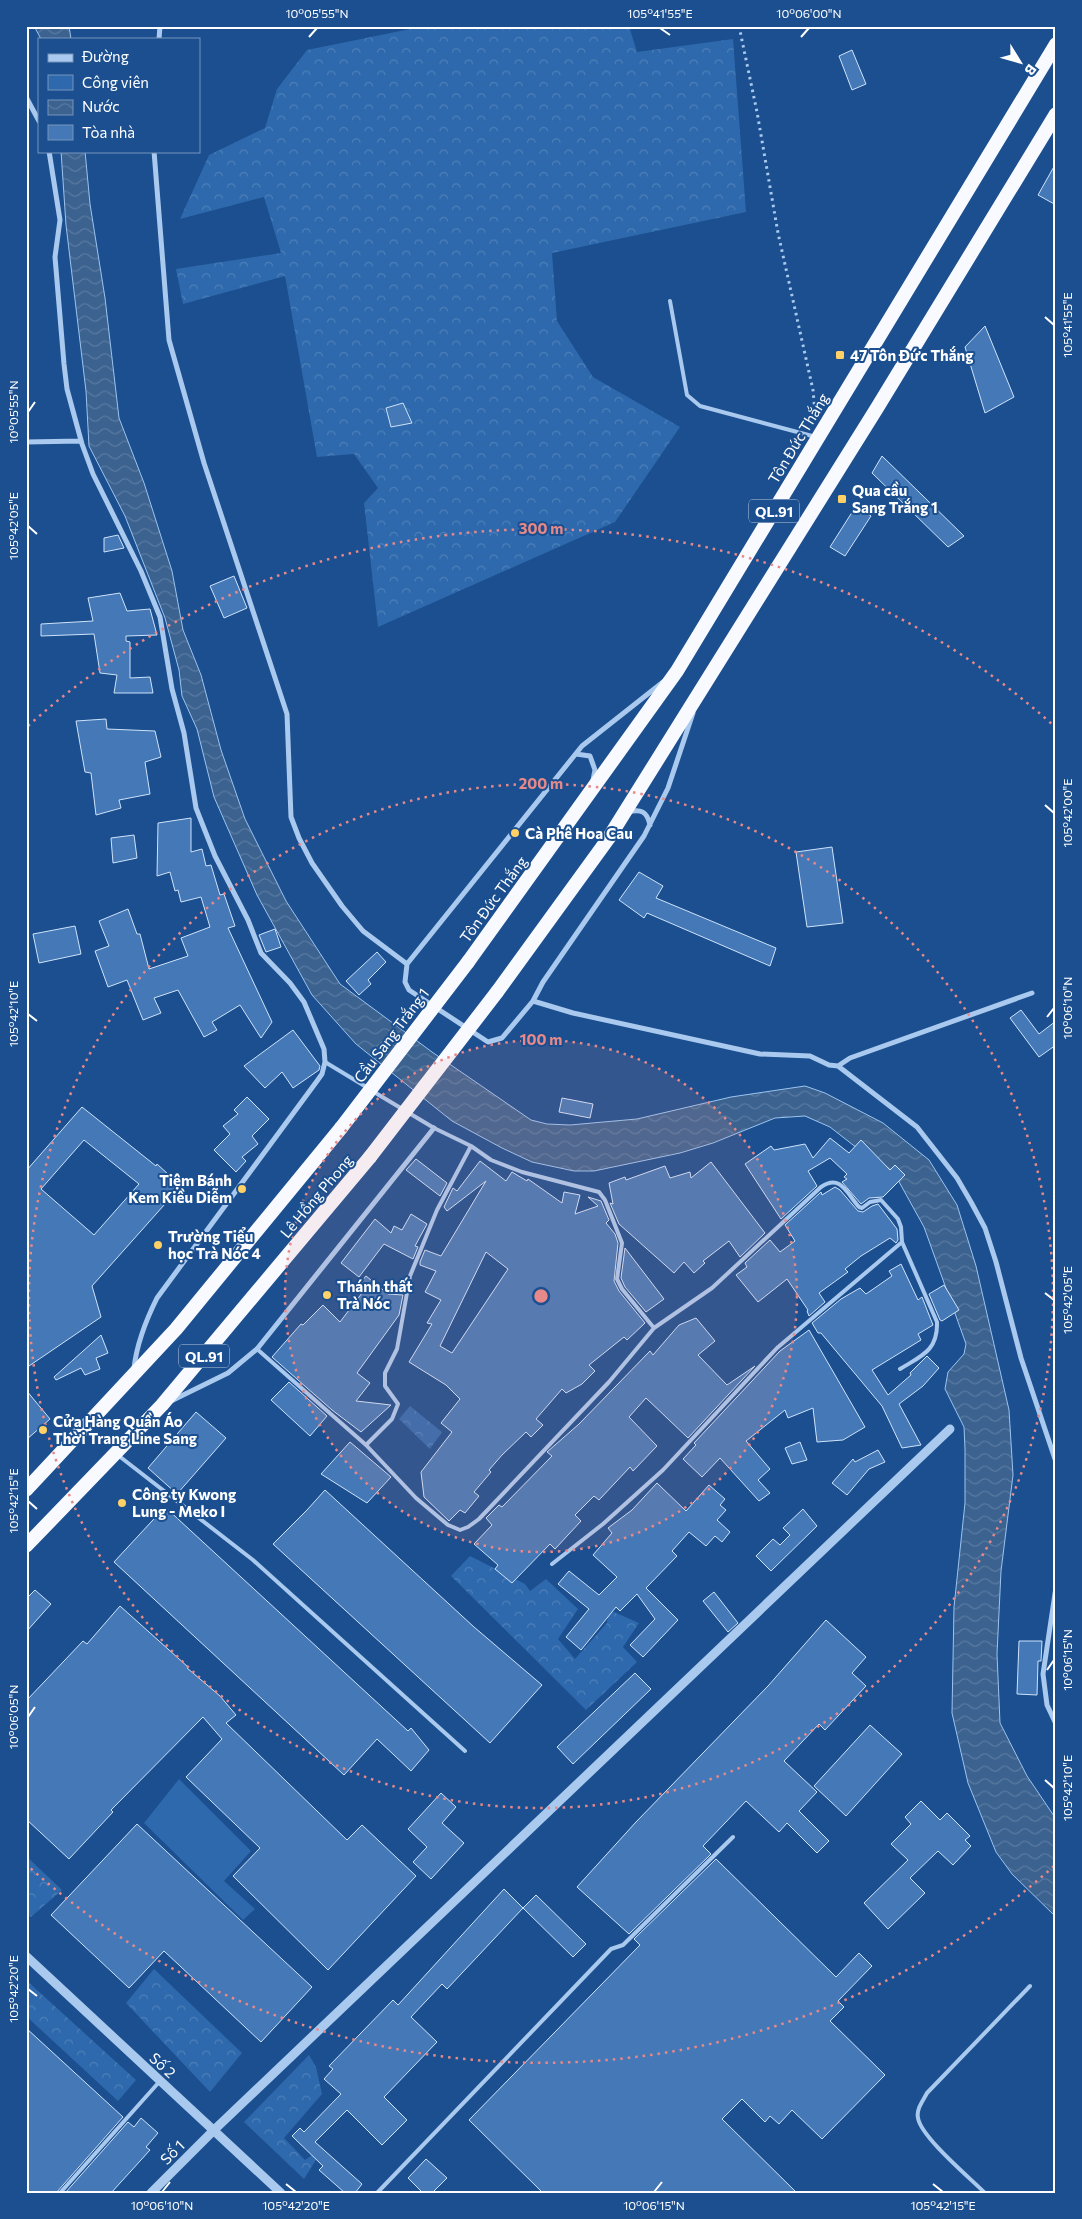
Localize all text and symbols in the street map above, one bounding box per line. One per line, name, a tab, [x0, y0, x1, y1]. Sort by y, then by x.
text: 10°05'55"N	[285, 6, 349, 20]
text: 105°41'55"E	[627, 6, 693, 20]
text: 10°06'00"N	[776, 6, 842, 20]
legend	[38, 38, 200, 152]
north arrow	[994, 38, 1044, 88]
text: Đường	[81, 47, 129, 65]
text: B	[1021, 61, 1040, 79]
text: Công viên	[82, 73, 149, 91]
text: Nước	[82, 97, 120, 115]
text: Tòa nhà	[82, 123, 135, 141]
text: 105°41'55"E	[1060, 292, 1074, 358]
place label: 47 Tôn Đức Thắng	[850, 346, 974, 364]
marker: 47 Tôn Đức Thắng	[834, 349, 846, 361]
text: 10°05'55"N	[6, 380, 20, 444]
street label: Tôn Đức Thắng	[764, 389, 832, 487]
place label: Qua cầu Sang Trắng 1	[852, 481, 938, 516]
text: 105°42'05"E	[6, 492, 20, 560]
marker: Qua cầu Sang Trắng 1	[836, 493, 848, 505]
road number: QL.91	[749, 500, 799, 522]
text: 300 m	[519, 519, 563, 537]
text: 200 m	[519, 774, 563, 792]
text: 105°42'00"E	[1060, 779, 1074, 847]
place label: Cà Phê Hoa Cau	[525, 824, 633, 842]
marker: Cà Phê Hoa Cau	[509, 827, 521, 839]
street label: Tôn Đức Thắng	[456, 852, 530, 946]
text: 10°06'10"N	[1060, 977, 1074, 1039]
text: 105°42'10"E	[6, 981, 20, 1047]
street label: Cầu Sang Trắng 1	[350, 984, 432, 1086]
text: 100 m	[520, 1030, 562, 1048]
street label: Lê Hồng Phong	[276, 1151, 356, 1241]
place label: Tiệm Bánh Kem Kiều Diễm	[128, 1171, 232, 1206]
marker: Tiệm Bánh Kem Kiều Diễm	[236, 1183, 248, 1195]
place label: Trường Tiểu học Trà Nóc 4	[168, 1227, 261, 1263]
marker: Trường Tiểu học Trà Nóc 4	[152, 1239, 164, 1251]
text: 105°42'05"E	[1060, 1266, 1074, 1334]
place label: Thánh thất Trà Nóc	[337, 1277, 413, 1312]
centre of rings	[532, 1287, 550, 1305]
marker: Thánh thất Trà Nóc	[321, 1289, 333, 1301]
road number: QL.91	[179, 1344, 229, 1368]
place label: Cửa Hàng Quần Áo Thời Trang Line Sang	[53, 1412, 197, 1447]
marker: Cửa Hàng Quần Áo Thời Trang Line Sang	[37, 1424, 49, 1436]
text: 105°42'15"E	[6, 1468, 20, 1534]
place label: Công ty Kwong Lung - Meko I	[132, 1485, 236, 1520]
marker: Công ty Kwong Lung - Meko I	[116, 1497, 128, 1509]
text: 10°06'15"N	[1060, 1629, 1074, 1691]
text: 10°06'05"N	[6, 1685, 20, 1749]
text: 105°42'10"E	[1060, 1755, 1074, 1821]
text: 105°42'20"E	[6, 1955, 20, 2023]
street label: Số 2	[146, 2049, 180, 2081]
street label: Số 1	[156, 2136, 188, 2168]
text: 10°06'10"N	[131, 2198, 193, 2212]
text: 105°42'20"E	[262, 2198, 330, 2212]
text: 10°06'15"N	[623, 2198, 685, 2212]
text: 105°42'15"E	[910, 2198, 976, 2212]

